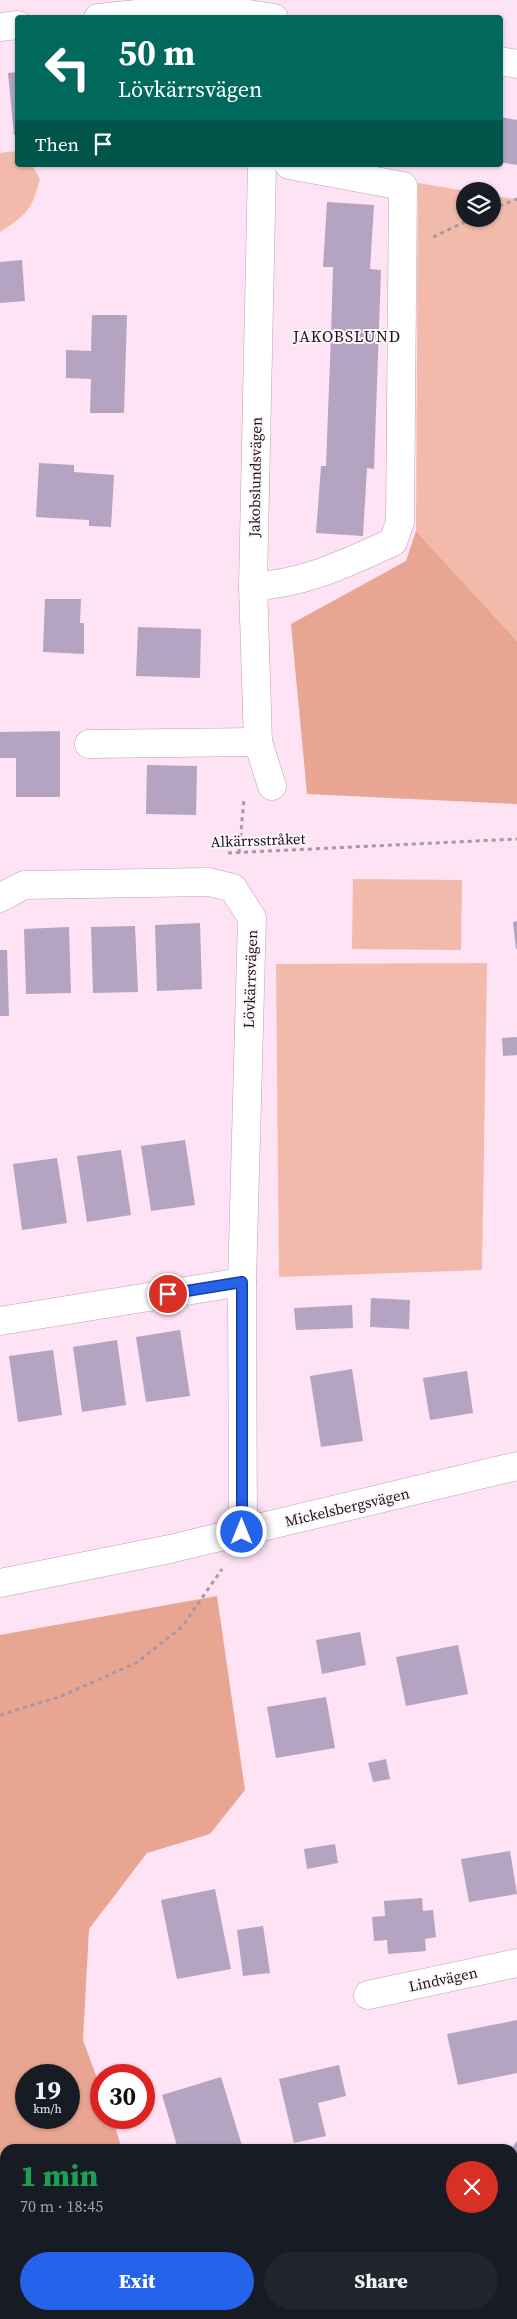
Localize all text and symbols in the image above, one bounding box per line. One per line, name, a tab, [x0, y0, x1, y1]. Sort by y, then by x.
text: 50 m	[118, 29, 195, 77]
icon: left	[35, 35, 100, 100]
text: Lövkärrsvägen	[118, 74, 262, 104]
icon: arrive	[89, 130, 117, 158]
text: Then	[35, 131, 79, 157]
map controls	[456, 182, 501, 227]
button: layers	[456, 182, 501, 227]
district label: JAKOBSLUND	[292, 325, 401, 347]
street label: Jakobslundsvägen	[243, 417, 267, 538]
street label: Alkärrsstråket	[210, 828, 306, 852]
street label: Lövkärrsvägen	[238, 929, 262, 1029]
pin	[147, 1273, 189, 1315]
icon: arrive	[154, 1280, 182, 1308]
street label: Mickelsbergsvägen	[283, 1482, 411, 1532]
position arrow	[215, 1505, 267, 1557]
street label: Lindvägen	[407, 1961, 479, 1997]
speed limit sign: 30	[90, 2064, 155, 2129]
text: 19	[34, 2073, 61, 2107]
text: km/h	[33, 2101, 62, 2117]
text: 1 min	[20, 2155, 98, 2196]
button: close	[446, 2161, 498, 2213]
text: 70 m · 18:45	[20, 2195, 103, 2217]
button: Exit	[20, 2252, 254, 2310]
button: Share	[264, 2252, 498, 2310]

